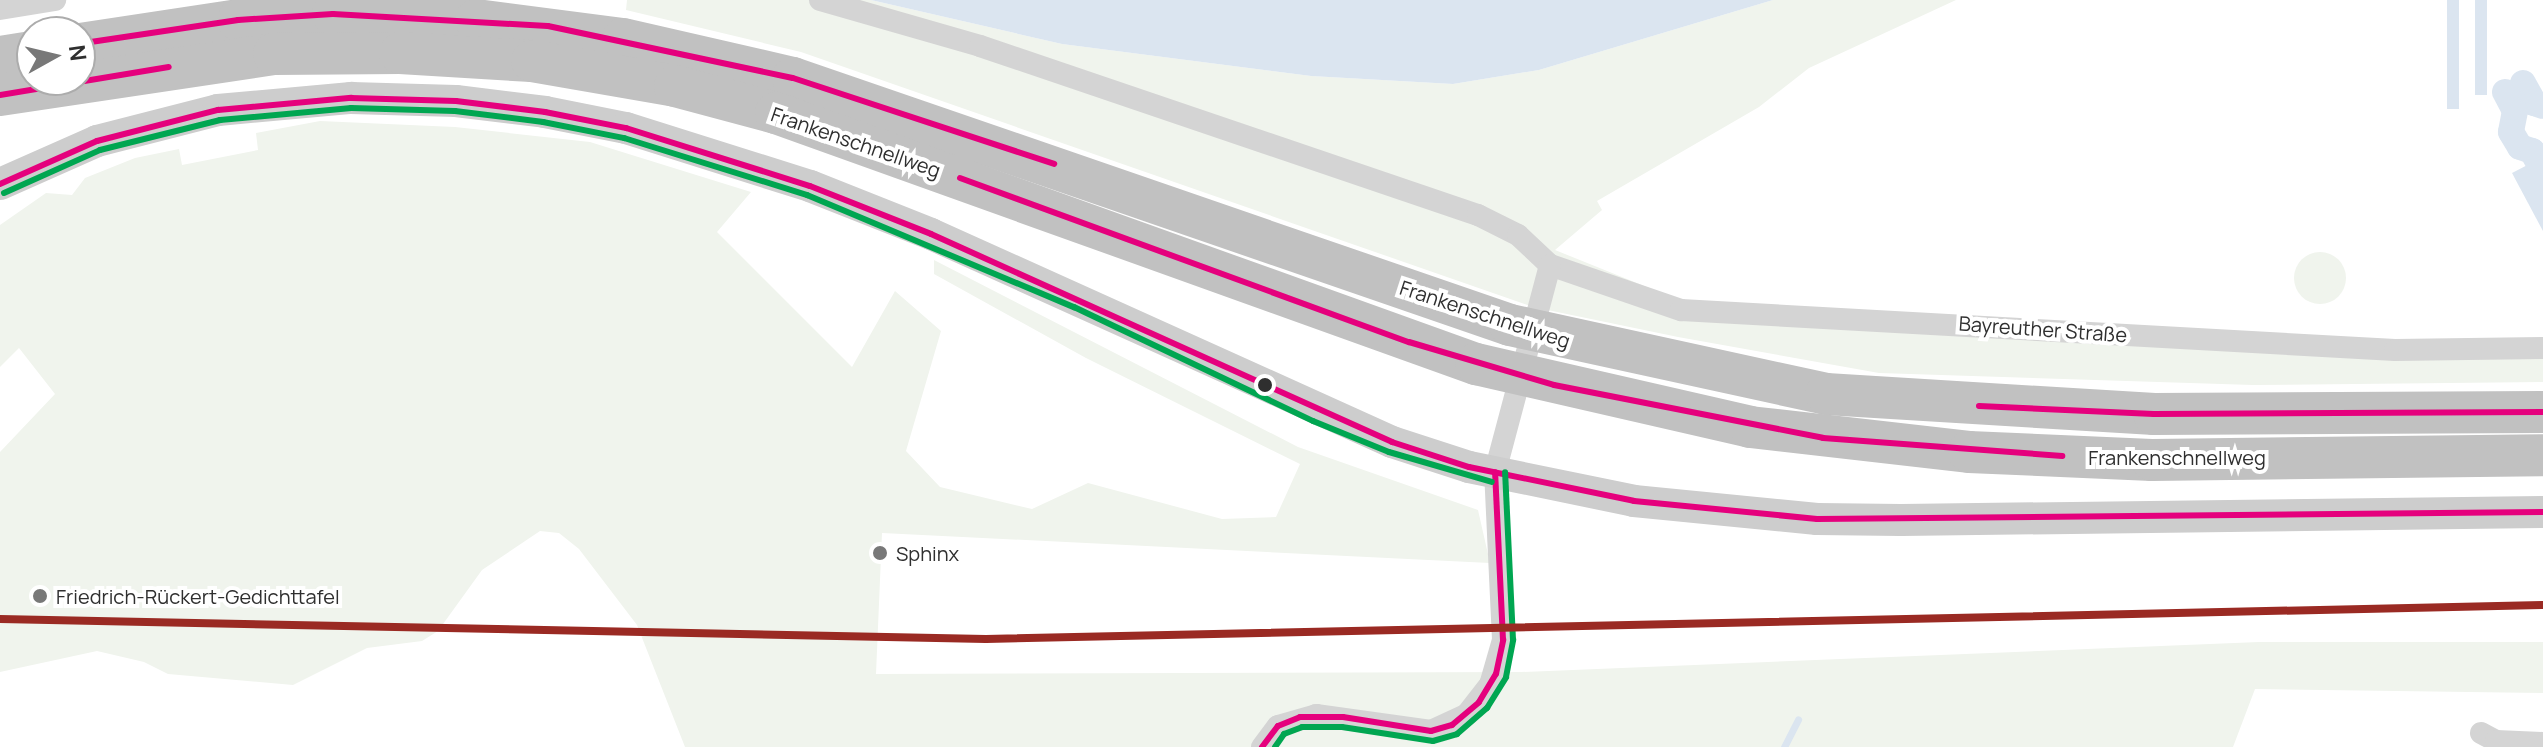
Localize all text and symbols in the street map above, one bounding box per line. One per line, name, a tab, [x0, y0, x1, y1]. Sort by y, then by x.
north arrow	[16, 16, 96, 96]
text: N	[62, 43, 94, 63]
street label: Frankenschnellweg	[768, 102, 944, 182]
street label: Frankenschnellweg	[1397, 275, 1573, 353]
street label: Bayreuther Straße	[1958, 311, 2128, 347]
unlabelled marker	[1257, 377, 1273, 393]
street label: Frankenschnellweg	[2088, 445, 2266, 469]
place label: Sphinx	[896, 541, 959, 565]
marker: Sphinx	[871, 544, 889, 562]
place label: Friedrich-Rückert-Gedichttafel	[56, 584, 340, 608]
marker: Friedrich-Rückert-Gedichttafel	[31, 587, 49, 605]

